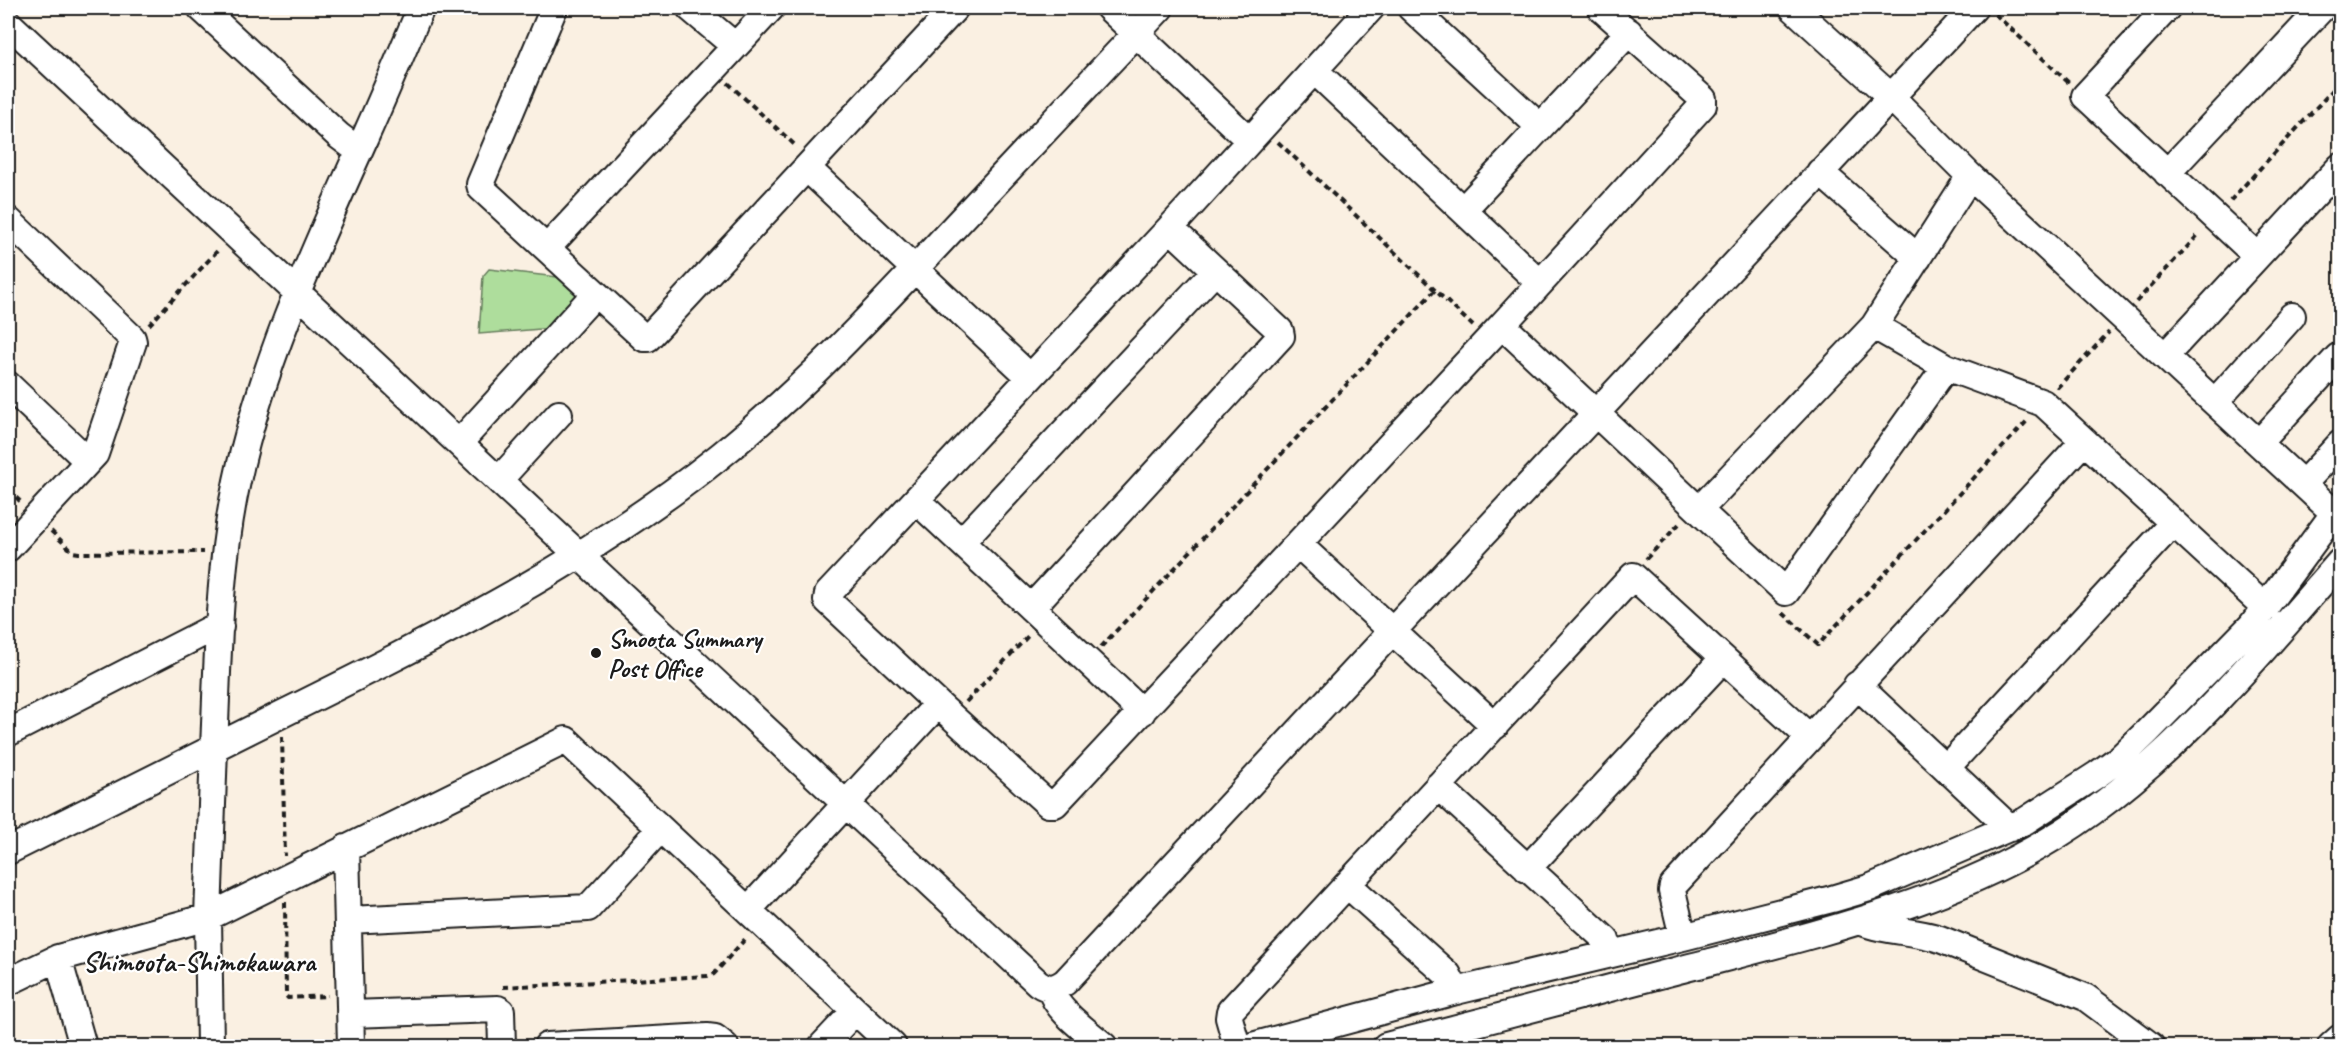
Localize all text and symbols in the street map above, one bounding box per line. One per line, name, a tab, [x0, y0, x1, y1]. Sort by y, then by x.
place label: Smoota Summary Post Office	[608, 622, 764, 685]
marker: Smoota Summary Post Office	[589, 646, 603, 660]
district label: Shimoota-Shimokawara	[83, 944, 318, 979]

